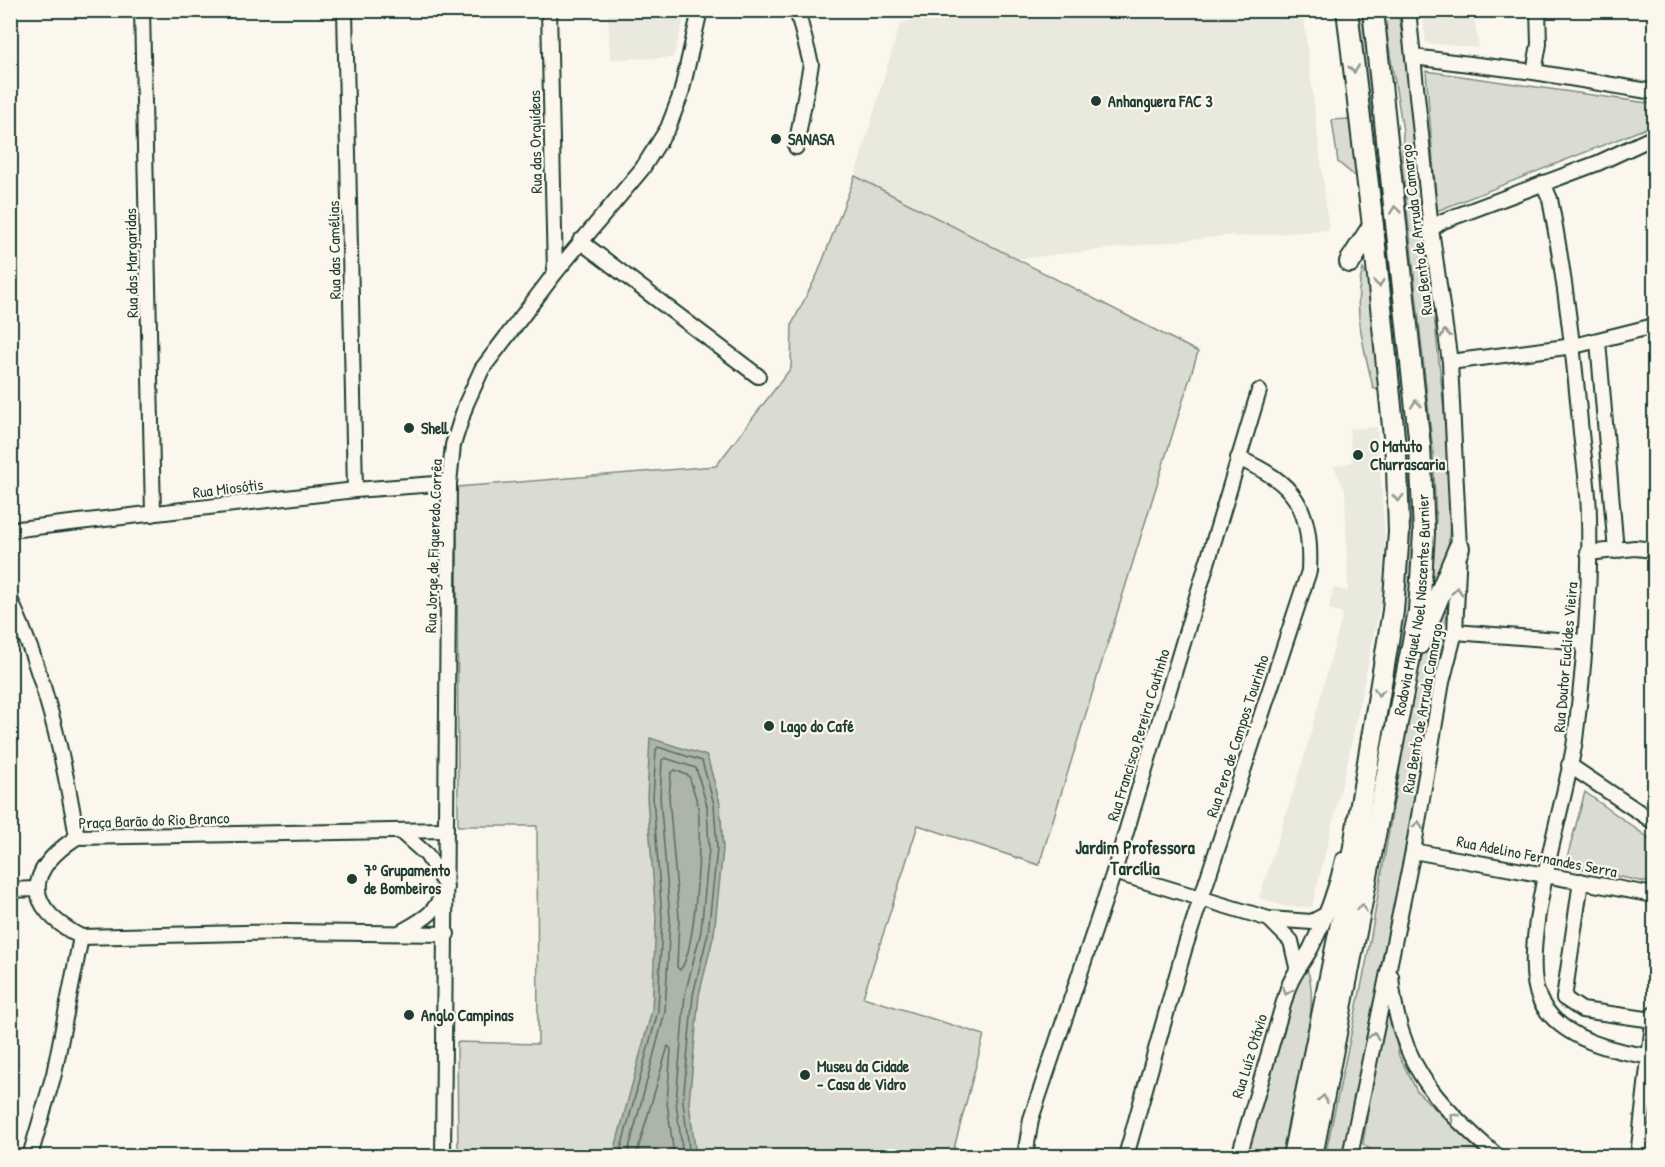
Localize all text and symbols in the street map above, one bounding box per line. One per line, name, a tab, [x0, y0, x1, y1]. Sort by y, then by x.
one-way arrow	[1347, 64, 1360, 73]
street label: Rua das Orquídeas	[523, 90, 547, 194]
place label: Anhanguera FAC 3	[1108, 90, 1213, 113]
marker: Anhanguera FAC 3	[1089, 94, 1103, 108]
place label: SANASA	[788, 128, 835, 150]
marker: SANASA	[769, 132, 783, 146]
street label: Rua Bento de Arruda Camargo	[1395, 143, 1437, 317]
street label: Rua das Camélias	[322, 201, 346, 299]
one-way arrow	[1389, 206, 1402, 215]
street label: Rua das Margaridas	[119, 208, 143, 318]
one-way arrow	[1372, 279, 1385, 288]
one-way arrow	[1439, 329, 1452, 339]
one-way arrow	[1410, 400, 1423, 409]
place label: Shell	[421, 417, 449, 439]
marker: Shell	[402, 421, 416, 435]
place label: O Matuto Churrascaria	[1370, 435, 1446, 475]
marker: O Matuto Churrascaria	[1351, 448, 1365, 462]
street label: Rua Jorge de Figueredo Corrêa	[419, 459, 447, 633]
street label: Rua Miosótis	[191, 473, 265, 503]
street label: Rodovia Miguel Noel Nascentes Burnier	[1388, 493, 1435, 717]
one-way arrow	[1392, 494, 1404, 503]
street label: Rua Doutor Euclides Vieira	[1547, 581, 1583, 733]
one-way arrow	[1450, 587, 1463, 596]
street label: Rua Bento de Arruda Camargo	[1396, 621, 1448, 795]
street label: Rua Francisco Pereira Coutinho	[1101, 646, 1175, 824]
street label: Rua Pero de Campos Tourinho	[1200, 651, 1274, 820]
one-way arrow	[1374, 687, 1386, 696]
place label: Lago do Café	[781, 715, 855, 738]
marker: Lago do Café	[762, 719, 776, 733]
street label: Praça Barão do Rio Branco	[78, 806, 230, 834]
one-way arrow	[1411, 820, 1423, 829]
street label: Rua Adelino Fernandes Serra	[1455, 830, 1619, 882]
district label: Jardim Professora Tarcília	[1075, 835, 1196, 881]
place label: 7º Grupamento de Bombeiros	[363, 859, 451, 899]
marker: 7º Grupamento de Bombeiros	[345, 872, 359, 886]
one-way arrow	[1355, 903, 1368, 913]
one-way arrow	[1282, 985, 1295, 996]
place label: Anglo Campinas	[421, 1004, 514, 1027]
marker: Anglo Campinas	[402, 1008, 416, 1022]
street label: Rua Luíz Otávio	[1226, 1011, 1272, 1101]
one-way arrow	[1367, 1031, 1380, 1041]
place label: Museu da Cidade - Casa de Vidro	[817, 1055, 910, 1095]
marker: Museu da Cidade - Casa de Vidro	[798, 1068, 812, 1082]
one-way arrow	[1316, 1094, 1329, 1104]
one-way arrow	[1451, 1113, 1462, 1124]

